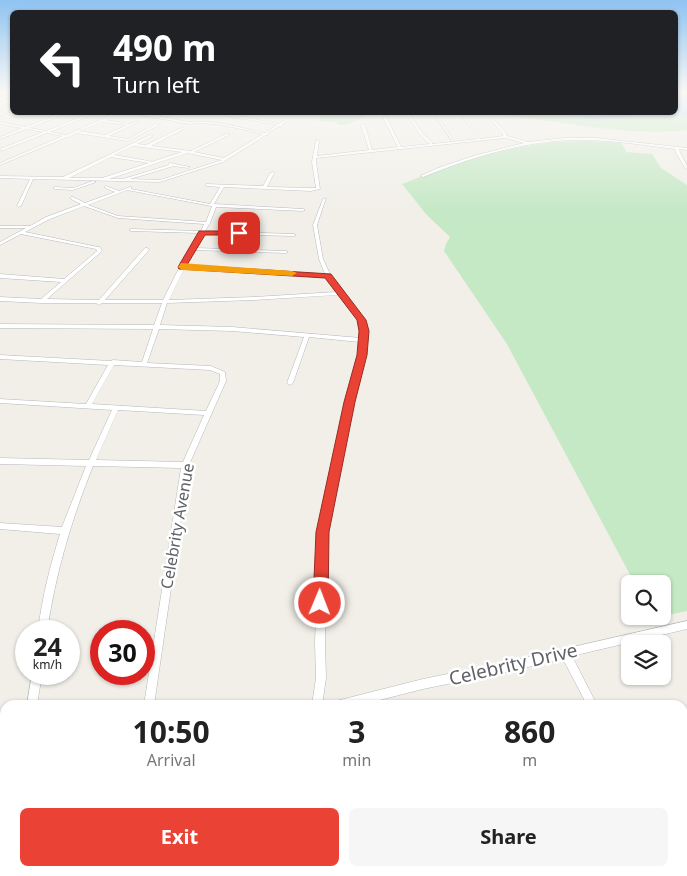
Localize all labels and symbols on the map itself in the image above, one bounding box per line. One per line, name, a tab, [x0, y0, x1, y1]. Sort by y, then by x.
pin	[218, 212, 260, 254]
street label: Celebrity Avenue	[155, 461, 199, 591]
position arrow	[293, 576, 345, 628]
speed limit sign: 30	[90, 620, 155, 685]
street label: Celebrity Drive	[446, 637, 580, 691]

